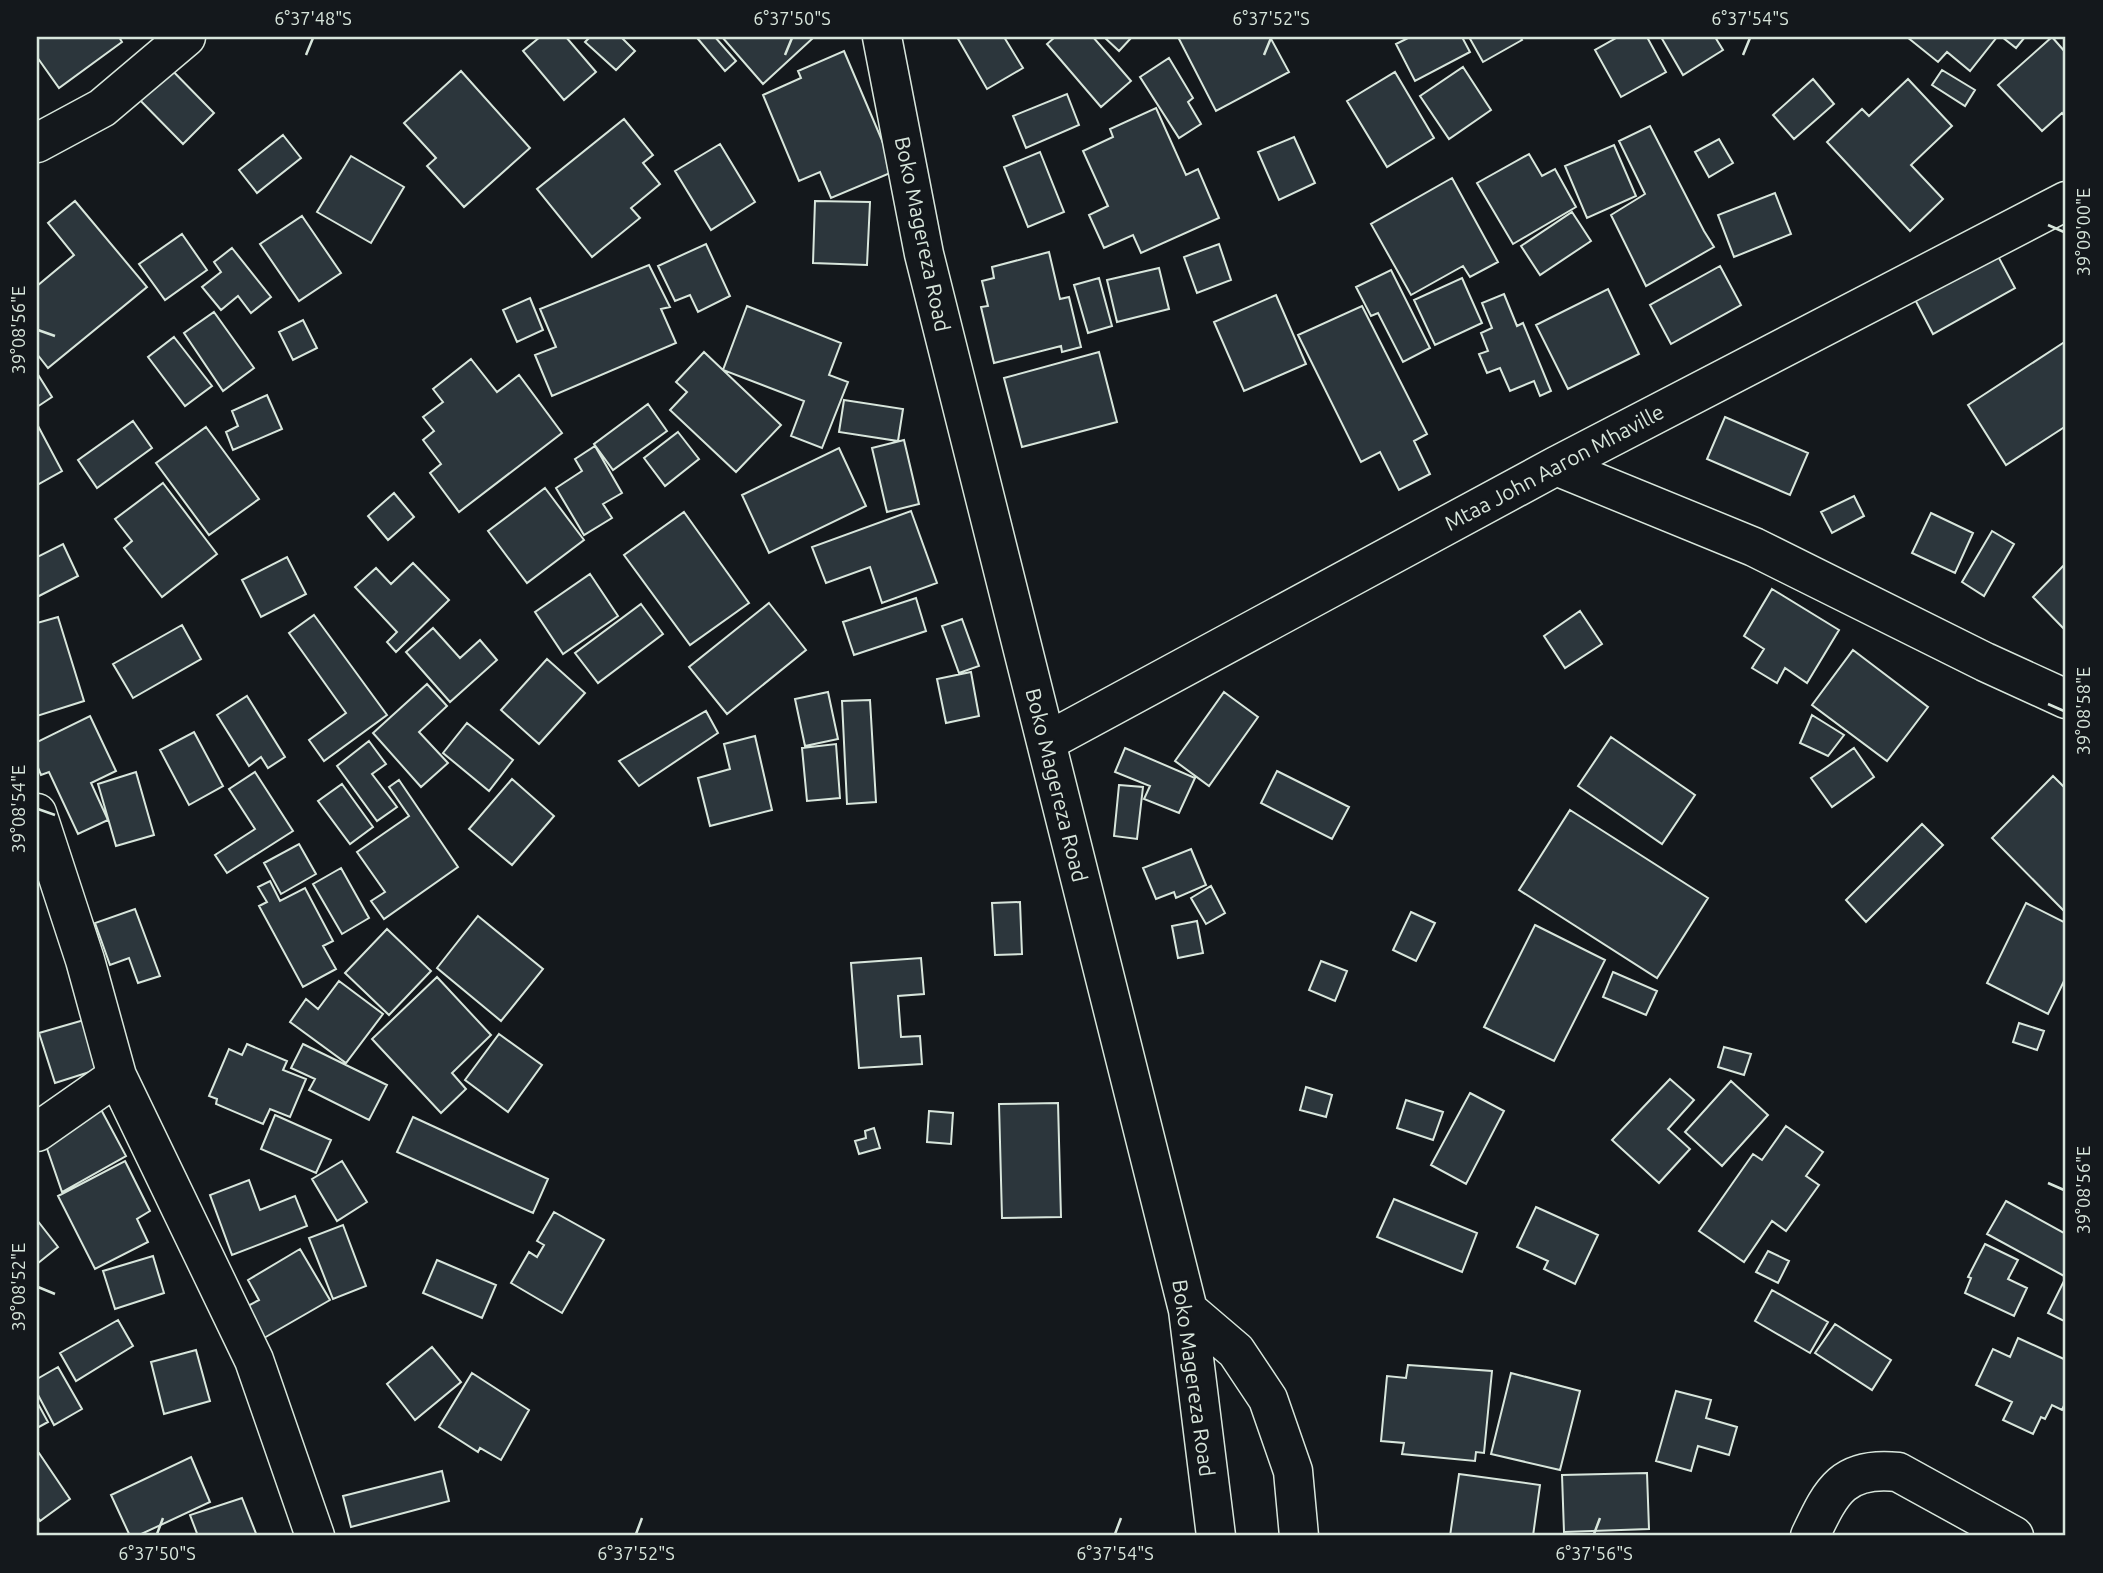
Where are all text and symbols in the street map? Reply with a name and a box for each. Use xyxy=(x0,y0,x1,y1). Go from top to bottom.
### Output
text: 6°37'48"S xyxy=(274,8,352,28)
text: 6°37'50"S xyxy=(753,8,831,28)
text: 6°37'52"S xyxy=(1232,8,1310,28)
text: 6°37'54"S xyxy=(1711,8,1789,28)
street label: Boko Magereza Road xyxy=(891,134,955,334)
text: 39°09'00"E xyxy=(2073,188,2093,276)
text: 39°08'56"E xyxy=(8,286,28,374)
street label: Mtaa John Aaron Mhaville xyxy=(1440,399,1668,535)
text: 39°08'58"E xyxy=(2073,667,2093,755)
street label: Boko Magereza Road xyxy=(1021,686,1093,884)
text: 39°08'54"E xyxy=(8,765,28,853)
text: 39°08'56"E xyxy=(2073,1146,2093,1234)
text: 39°08'52"E xyxy=(8,1243,28,1331)
street label: Boko Magereza Road xyxy=(1168,1278,1220,1478)
text: 6°37'50"S xyxy=(118,1543,196,1563)
text: 6°37'52"S xyxy=(597,1543,675,1563)
text: 6°37'54"S xyxy=(1076,1543,1154,1563)
text: 6°37'56"S xyxy=(1555,1543,1633,1563)

